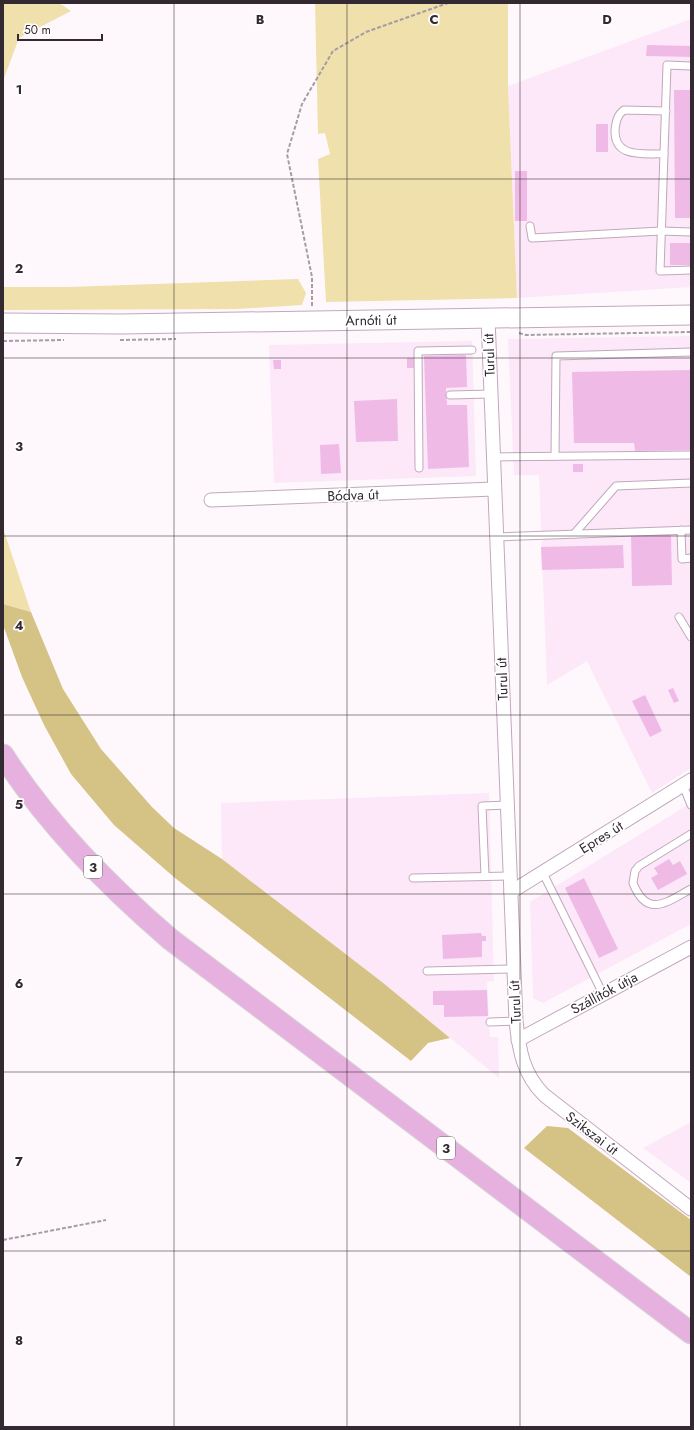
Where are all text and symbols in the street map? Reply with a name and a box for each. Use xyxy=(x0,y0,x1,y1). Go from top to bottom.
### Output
text: B xyxy=(256,10,265,29)
text: C xyxy=(429,10,439,29)
text: D xyxy=(602,10,612,29)
scale bar xyxy=(18,16,102,42)
text: 50 m xyxy=(24,21,51,39)
text: 1 xyxy=(16,80,22,99)
text: 2 xyxy=(15,259,23,278)
street label: Arnóti út xyxy=(345,310,397,330)
street label: Turul út xyxy=(478,333,500,377)
text: 3 xyxy=(15,437,23,456)
street label: Bódva út xyxy=(327,484,380,506)
text: 4 xyxy=(14,616,24,635)
street label: Turul út xyxy=(491,657,513,701)
text: 5 xyxy=(15,795,23,814)
street label: Epres út xyxy=(575,815,627,858)
road number: 3 xyxy=(84,856,102,878)
street label: Szállítók útja xyxy=(567,967,641,1019)
text: 6 xyxy=(15,974,24,993)
street label: Turul út xyxy=(504,979,526,1024)
street label: Szikszai út xyxy=(562,1107,623,1160)
road number: 3 xyxy=(437,1137,455,1159)
text: 7 xyxy=(15,1152,23,1171)
text: 8 xyxy=(15,1331,23,1350)

